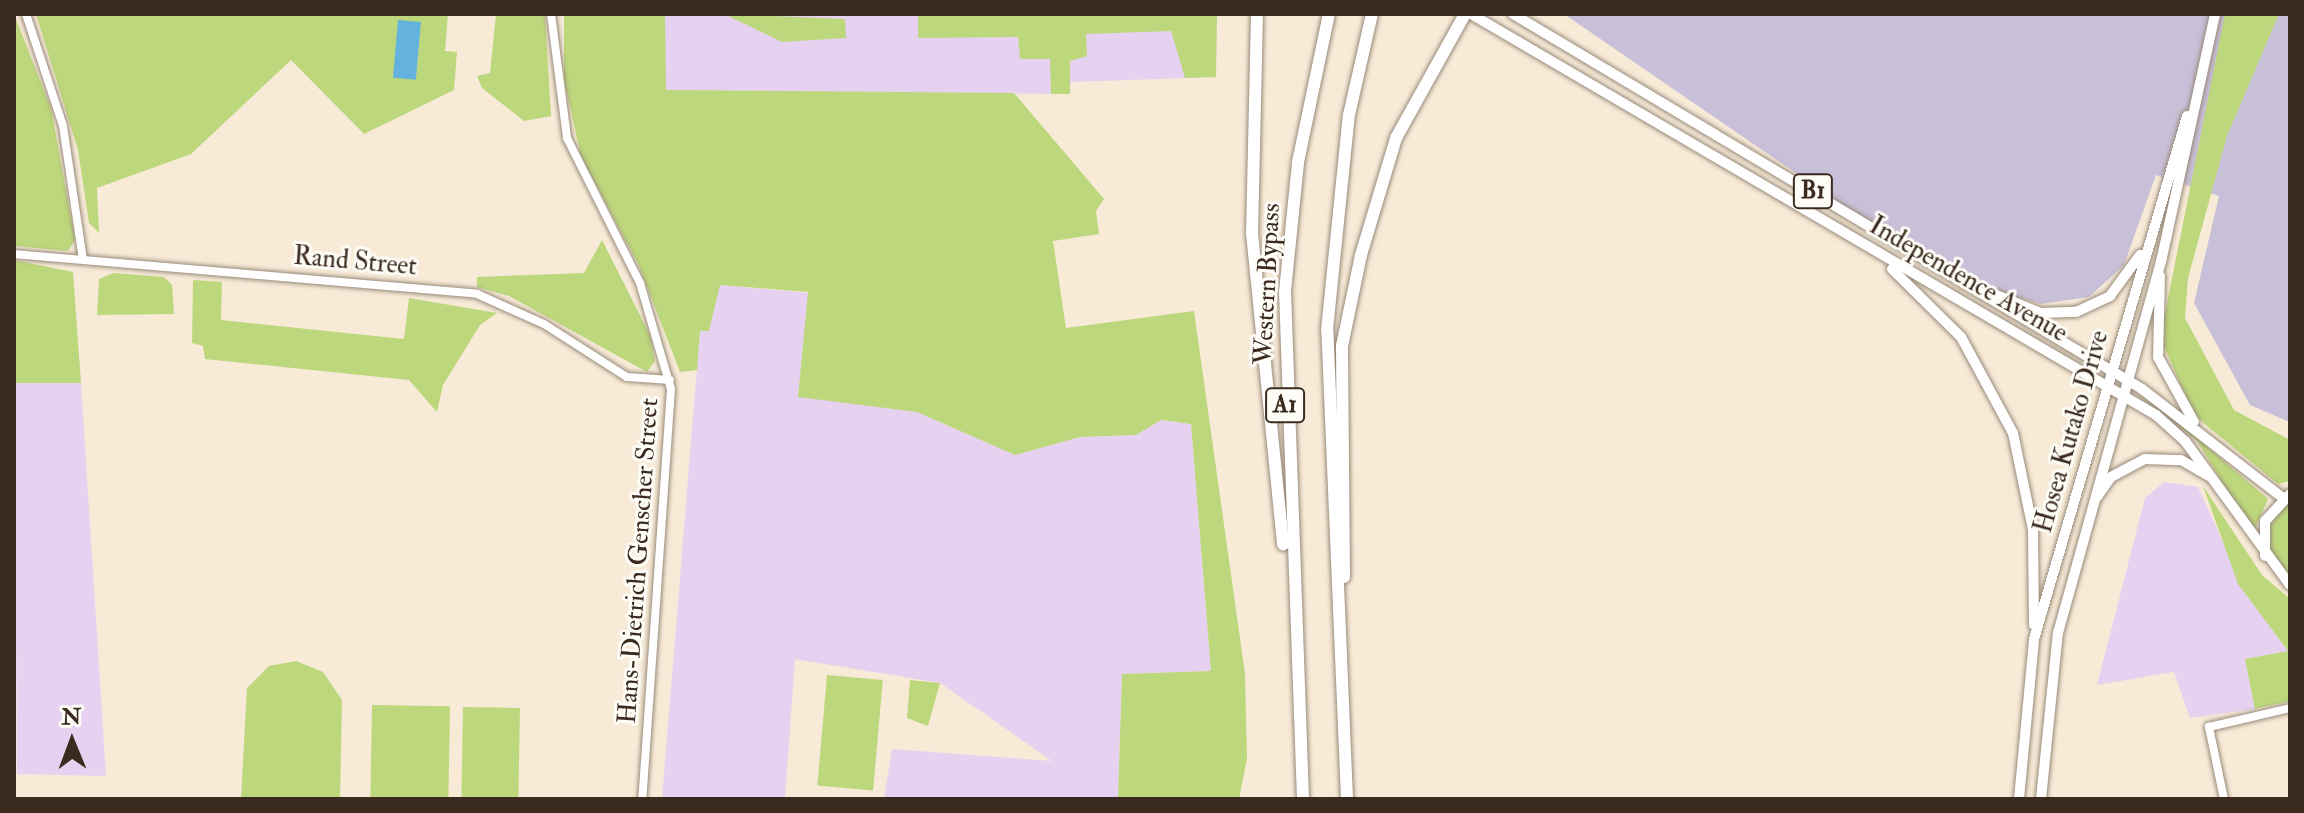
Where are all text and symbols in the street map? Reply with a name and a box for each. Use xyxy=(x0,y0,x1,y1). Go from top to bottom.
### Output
road number: B1 xyxy=(1791,171,1835,211)
street label: Western Bypass xyxy=(1248,202,1288,366)
street label: Independence Avenue xyxy=(1863,211,2073,349)
street label: Rand Street xyxy=(292,241,418,283)
street label: Hosea Kutako Drive xyxy=(2028,327,2116,537)
road number: A1 xyxy=(1265,385,1305,425)
street label: Hans-Dietrich Genscher Street xyxy=(612,397,666,725)
north arrow xyxy=(32,701,112,781)
text: N xyxy=(61,703,82,731)

